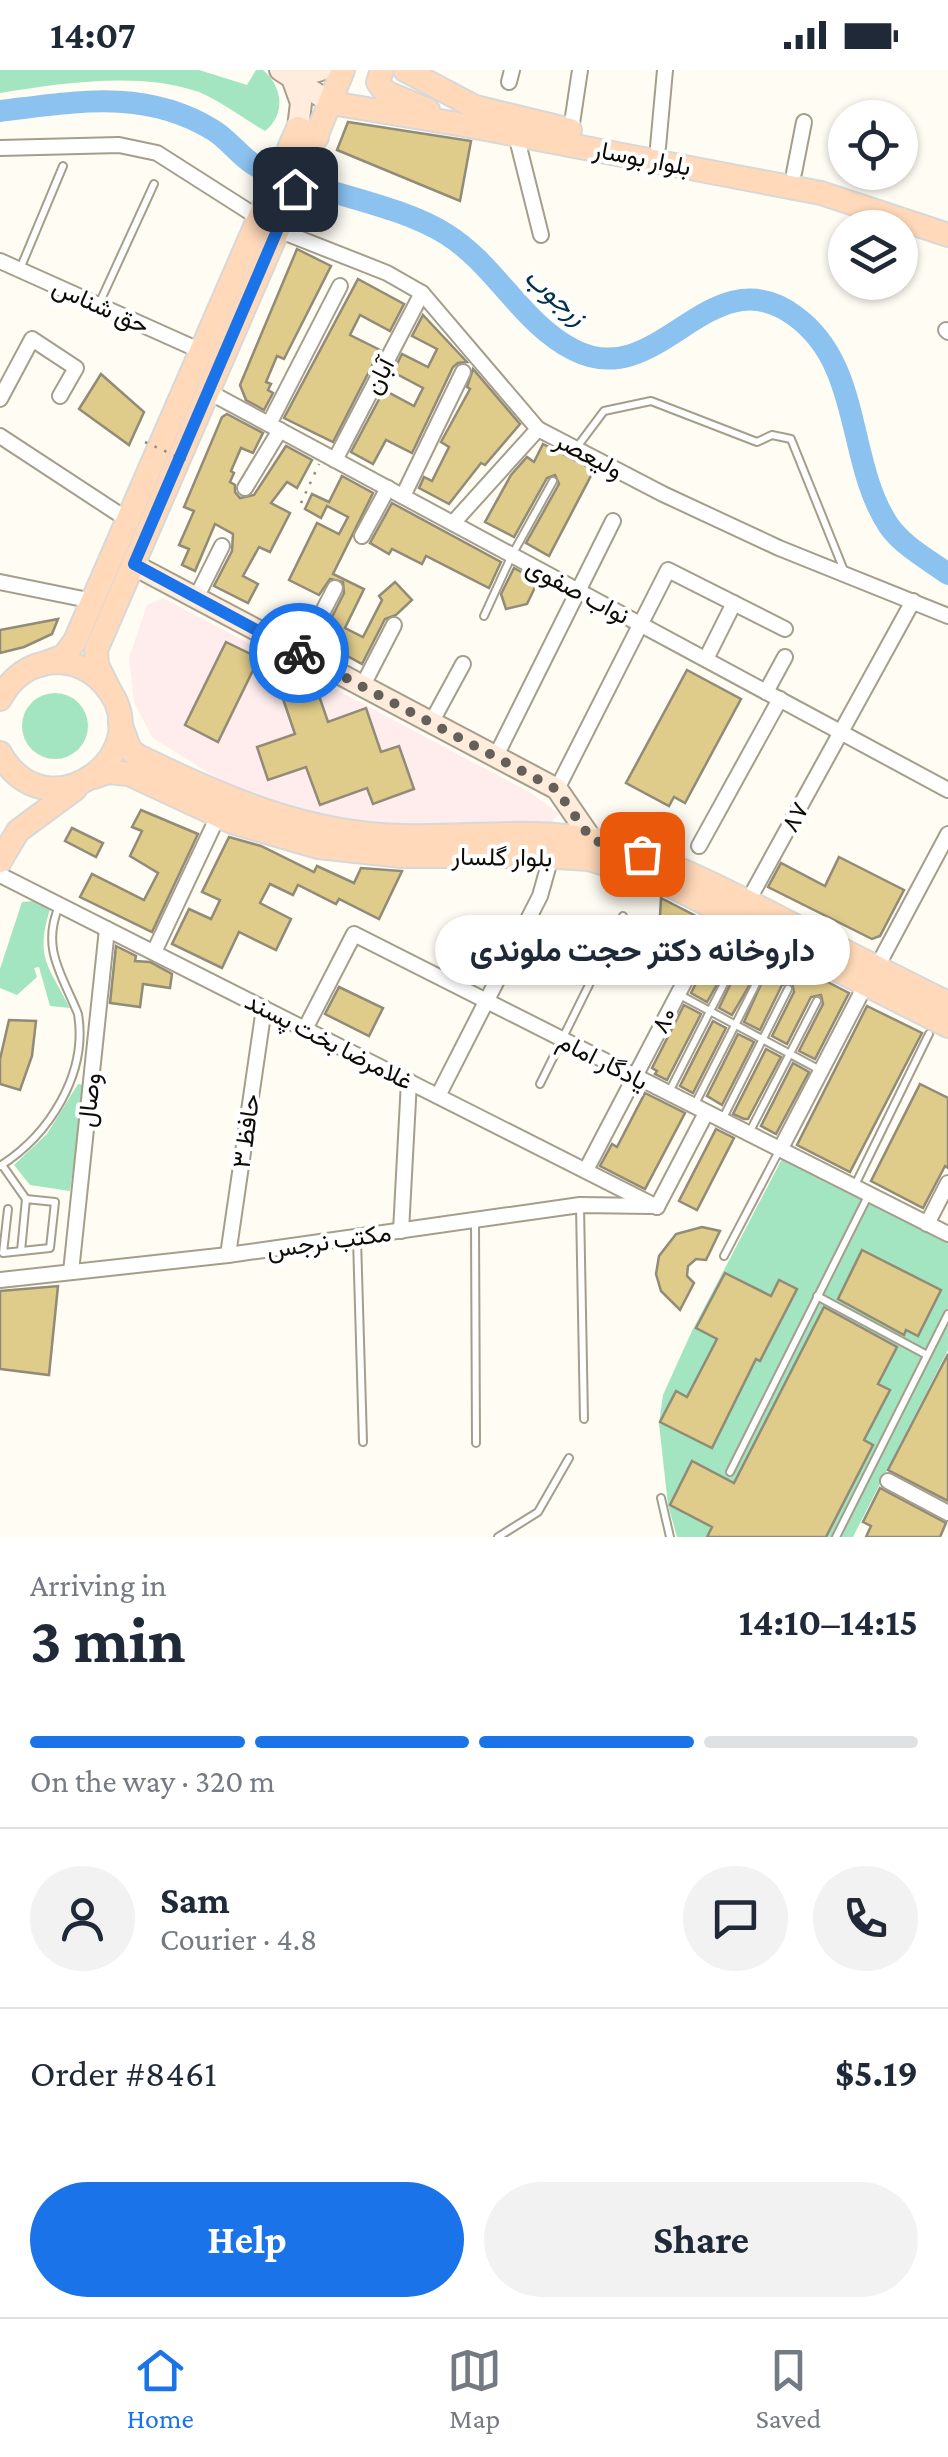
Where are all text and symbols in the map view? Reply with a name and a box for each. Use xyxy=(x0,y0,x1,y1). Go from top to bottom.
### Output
text: 14:07 xyxy=(50,14,136,56)
map controls xyxy=(828,100,918,300)
button: locate xyxy=(828,100,918,190)
street label: بلوار بوسار xyxy=(590,135,693,183)
pin xyxy=(253,147,338,232)
icon: home xyxy=(268,162,323,217)
button: layers xyxy=(828,210,918,300)
water label: زرجوب xyxy=(517,261,595,334)
street label: حق شناس xyxy=(48,273,153,341)
street label: آبان xyxy=(359,352,401,399)
street label: ولیعصر xyxy=(549,426,627,486)
street label: نواب صفوی xyxy=(521,553,634,631)
courier xyxy=(249,603,349,703)
icon: bike xyxy=(272,626,327,681)
street label: ۸۷ xyxy=(776,798,814,836)
pin xyxy=(600,812,685,897)
icon: bag xyxy=(615,827,670,882)
street label: بلوار گلسار xyxy=(450,843,553,873)
callout: داروخانه دکتر حجت ملوندی xyxy=(434,914,850,984)
text: داروخانه دکتر حجت ملوندی xyxy=(470,932,815,968)
street label: غلامرضا بخت پسند xyxy=(239,987,417,1098)
street label: ۸۰ xyxy=(646,1003,682,1037)
street label: یادگار امام xyxy=(552,1027,653,1098)
street label: وصال xyxy=(73,1071,107,1129)
street label: حافظ ۳ xyxy=(227,1092,265,1170)
street label: مکتب نرجس xyxy=(265,1219,393,1265)
text: Arriving in xyxy=(30,1567,167,1603)
text: 14:10–14:15 xyxy=(739,1601,918,1643)
text: 3 min xyxy=(30,1604,185,1676)
text: On the way · 320 m xyxy=(30,1763,275,1799)
button: person xyxy=(30,1866,135,1971)
button: chat xyxy=(683,1866,788,1971)
button: phone xyxy=(813,1866,918,1971)
text: Sam xyxy=(160,1879,230,1921)
text: Courier · 4.8 xyxy=(160,1921,317,1957)
text: Order #8461 xyxy=(30,2052,217,2094)
text: $5.19 xyxy=(835,2052,918,2094)
button: Help xyxy=(30,2182,464,2297)
button: Share xyxy=(484,2182,918,2297)
tab: Home xyxy=(127,2343,194,2434)
tab: Map xyxy=(447,2343,502,2434)
tab: Saved xyxy=(756,2343,821,2434)

